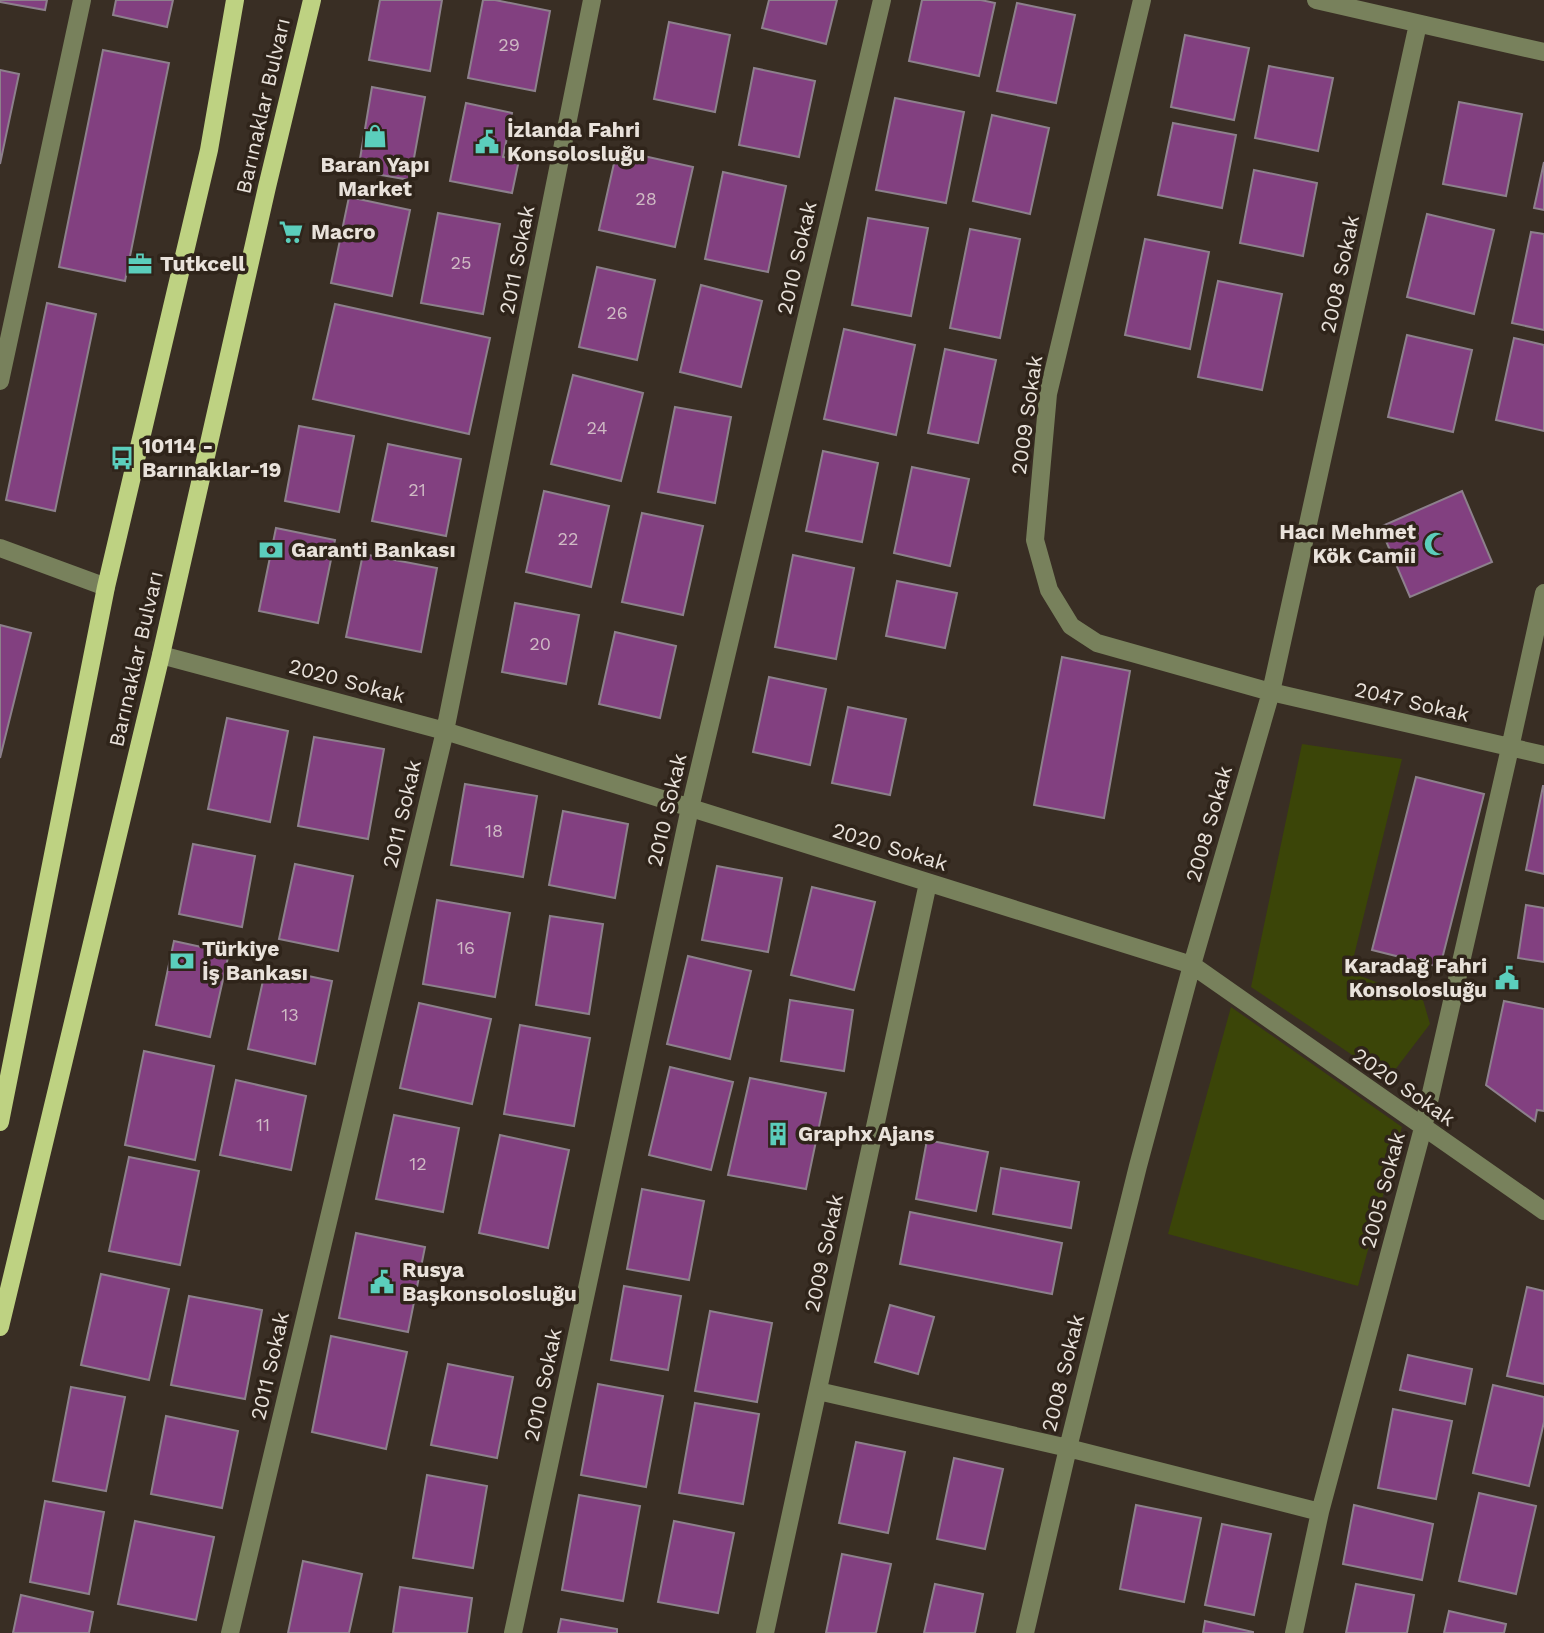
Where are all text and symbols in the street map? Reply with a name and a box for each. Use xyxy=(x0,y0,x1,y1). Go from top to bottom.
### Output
street label: Barınaklar Bulvarı xyxy=(230,16,295,196)
house number: 29 xyxy=(498,34,520,55)
place label: İzlanda Fahri Konsolosluğu xyxy=(507,117,645,166)
shop icon: Baran Yapı Market xyxy=(361,122,389,150)
public building icon: İzlanda Fahri Konsolosluğu xyxy=(473,128,501,156)
place label: Baran Yapı Market xyxy=(320,152,430,201)
house number: 28 xyxy=(635,188,657,209)
street label: 2010 Sokak xyxy=(771,199,822,317)
street label: 2011 Sokak xyxy=(494,203,539,316)
street label: 2008 Sokak xyxy=(1315,213,1364,335)
supermarket icon: Macro xyxy=(277,218,305,246)
place label: Macro xyxy=(311,219,376,244)
office icon: Tutkcell xyxy=(126,250,154,278)
place label: Tutkcell xyxy=(160,251,245,276)
house number: 25 xyxy=(451,252,471,273)
house number: 26 xyxy=(606,302,628,323)
street label: 2009 Sokak xyxy=(1006,354,1047,476)
house number: 24 xyxy=(587,417,607,438)
place label: 10114 - Barınaklar-19 xyxy=(142,433,282,482)
bus stop icon: 10114 - Barınaklar-19 xyxy=(108,444,136,472)
house number: 21 xyxy=(408,479,426,500)
place label: Hacı Mehmet Kök Camii xyxy=(1279,519,1416,568)
house number: 22 xyxy=(558,528,579,549)
mosque icon: Hacı Mehmet Kök Camii xyxy=(1422,530,1450,558)
bank icon: Garanti Bankası xyxy=(257,536,285,564)
place label: Garanti Bankası xyxy=(291,537,456,562)
street label: Barınaklar Bulvarı xyxy=(103,569,168,749)
house number: 20 xyxy=(529,633,551,654)
street label: 2020 Sokak xyxy=(286,653,408,708)
street label: 2047 Sokak xyxy=(1352,676,1472,727)
street label: 2010 Sokak xyxy=(641,751,692,869)
street label: 2011 Sokak xyxy=(377,757,426,870)
street label: 2008 Sokak xyxy=(1180,763,1237,885)
street label: 2020 Sokak xyxy=(829,817,951,876)
house number: 18 xyxy=(485,820,503,841)
place label: Türkiye İş Bankası xyxy=(202,936,308,985)
house number: 16 xyxy=(457,937,475,958)
bank icon: Türkiye İş Bankası xyxy=(168,947,196,975)
place label: Karadağ Fahri Konsolosluğu xyxy=(1344,953,1487,1002)
public building icon: Karadağ Fahri Konsolosluğu xyxy=(1493,964,1521,992)
house number: 13 xyxy=(281,1004,299,1025)
street label: 2020 Sokak xyxy=(1348,1042,1460,1131)
house number: 11 xyxy=(256,1114,270,1135)
building icon: Graphx Ajans xyxy=(764,1120,792,1148)
place label: Graphx Ajans xyxy=(798,1121,934,1146)
street label: 2005 Sokak xyxy=(1355,1129,1410,1251)
house number: 12 xyxy=(409,1153,427,1174)
street label: 2009 Sokak xyxy=(799,1192,848,1314)
place label: Rusya Başkonsolosluğu xyxy=(402,1257,577,1306)
public building icon: Rusya Başkonsolosluğu xyxy=(368,1268,396,1296)
street label: 2011 Sokak xyxy=(245,1309,294,1422)
street label: 2008 Sokak xyxy=(1036,1312,1089,1434)
street label: 2010 Sokak xyxy=(518,1326,567,1444)

